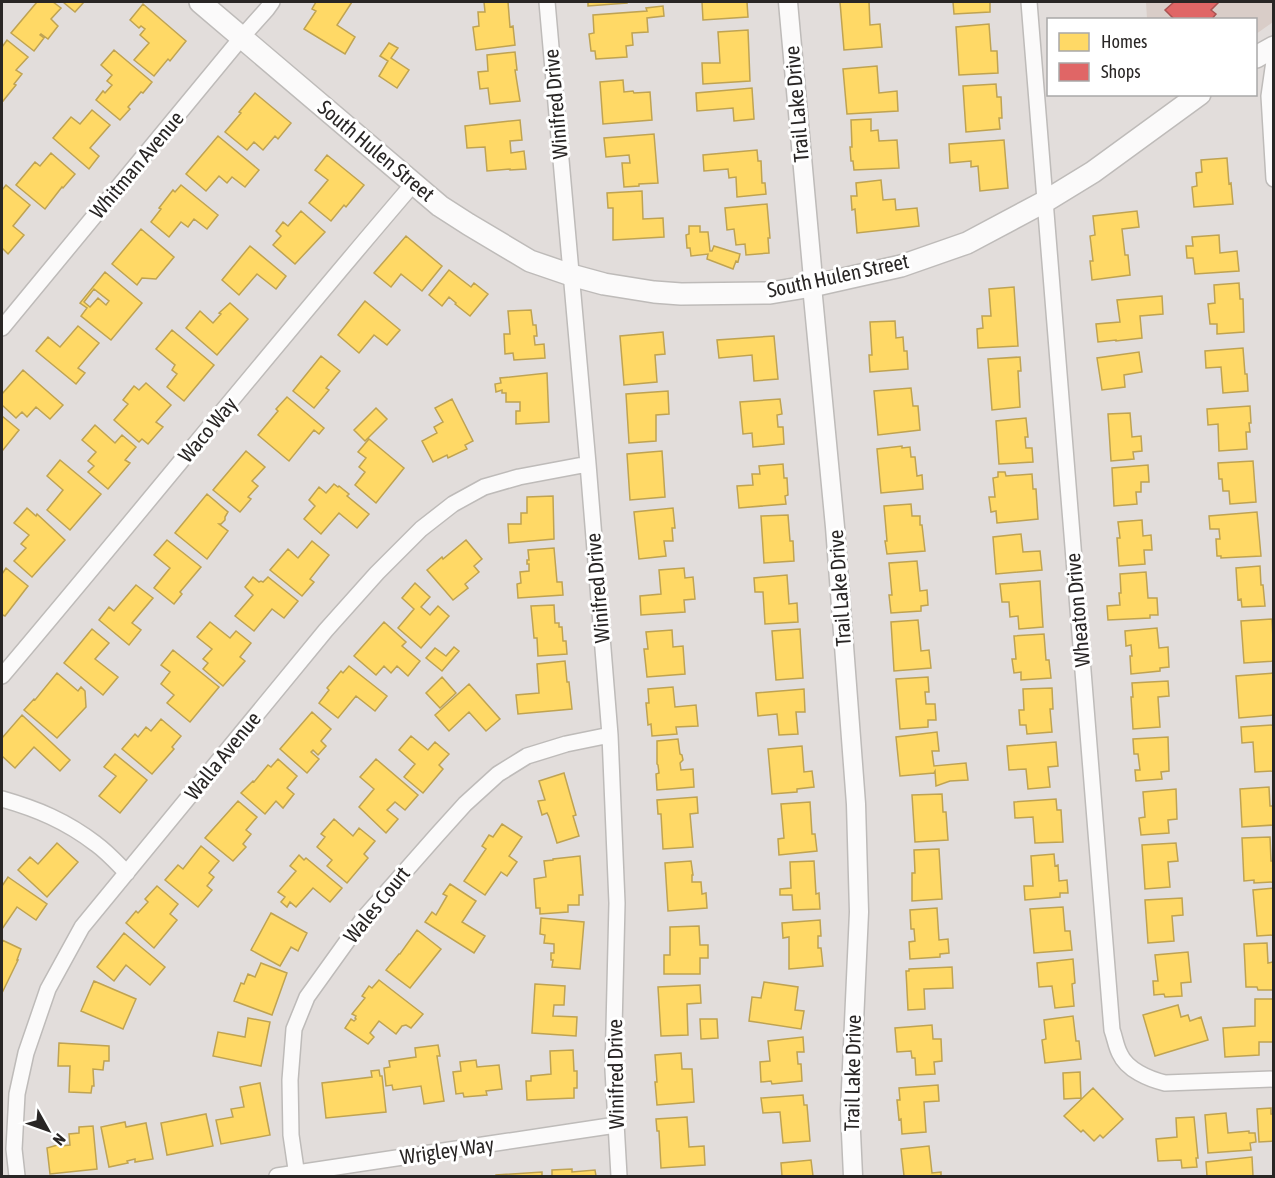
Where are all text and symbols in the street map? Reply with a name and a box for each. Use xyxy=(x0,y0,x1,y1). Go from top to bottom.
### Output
legend xyxy=(1047,18,1257,96)
text: Homes xyxy=(1101,31,1147,52)
street label: Trail Lake Drive xyxy=(779,45,813,163)
street label: Winifred Drive xyxy=(538,48,572,160)
text: Shops xyxy=(1101,61,1141,82)
street label: South Hulen Street xyxy=(314,95,440,206)
street label: Whitman Avenue xyxy=(84,106,188,223)
street label: South Hulen Street xyxy=(765,248,911,302)
street label: Waco Way xyxy=(173,392,242,467)
street label: Trail Lake Drive xyxy=(823,529,855,647)
street label: Winifred Drive xyxy=(580,532,614,644)
street label: Wheaton Drive xyxy=(1060,552,1094,668)
street label: Walla Avenue xyxy=(179,707,265,804)
street label: Wales Court xyxy=(338,861,414,947)
street label: Trail Lake Drive xyxy=(839,1014,865,1132)
street label: Winifred Drive xyxy=(602,1019,628,1129)
north arrow xyxy=(18,1100,78,1160)
text: N xyxy=(50,1130,69,1149)
street label: Wrigley Way xyxy=(398,1132,496,1168)

